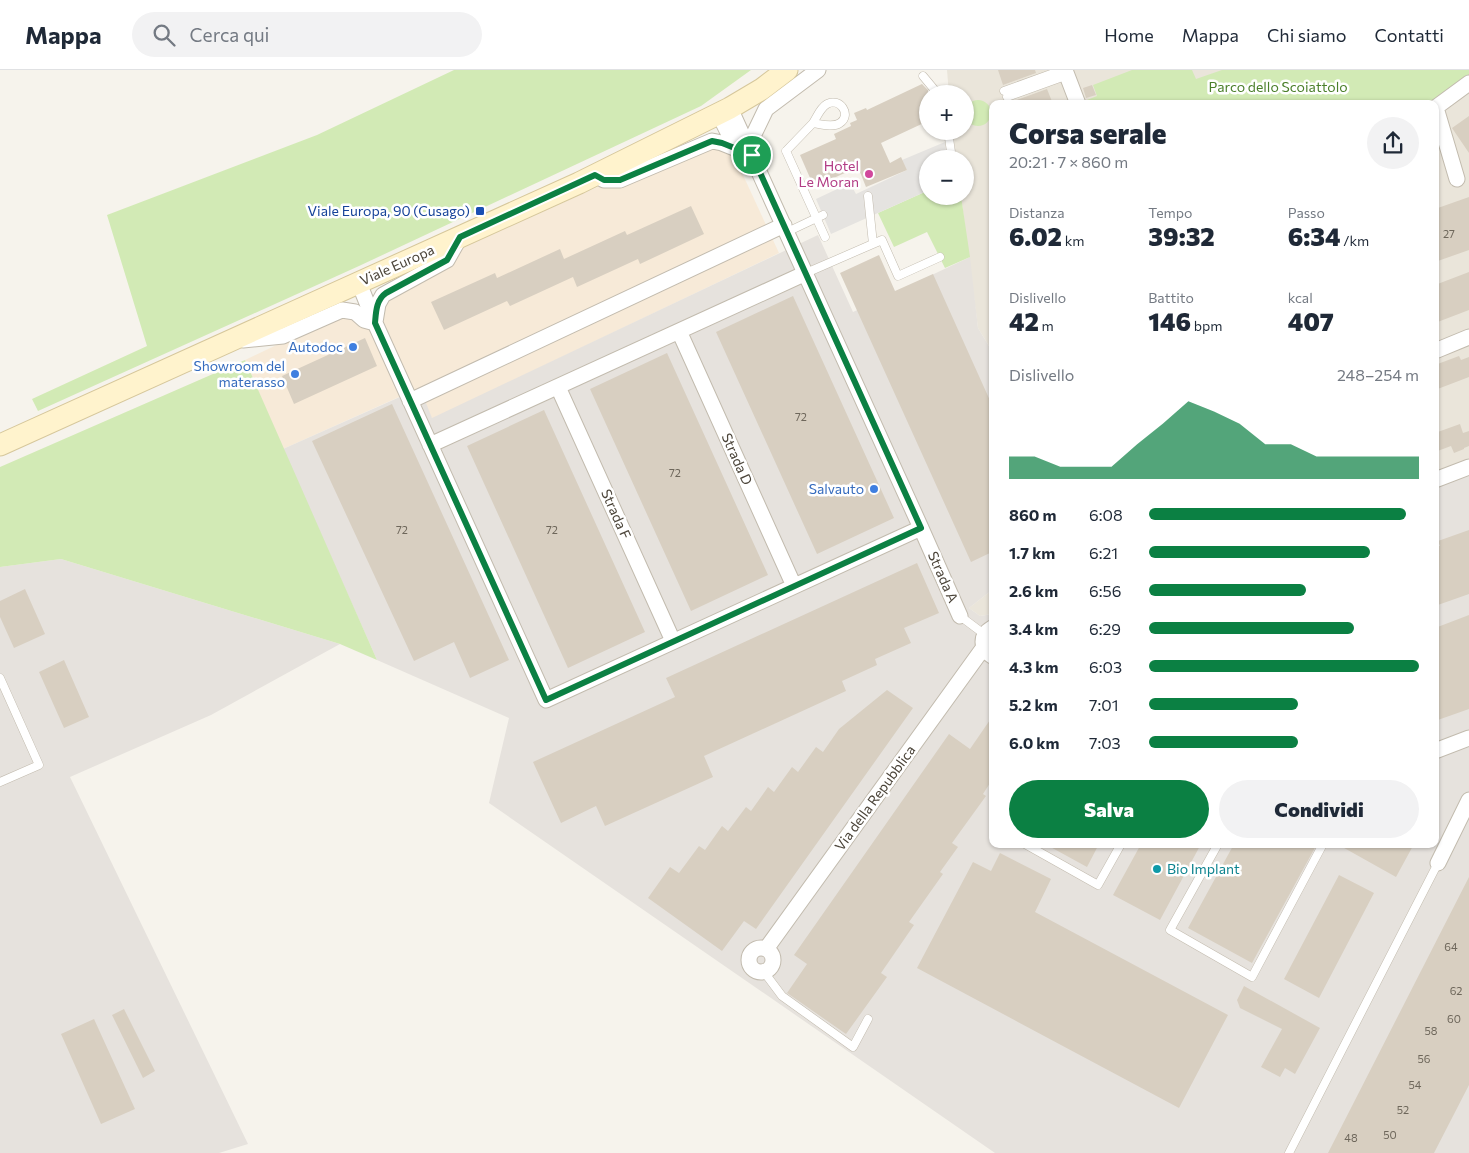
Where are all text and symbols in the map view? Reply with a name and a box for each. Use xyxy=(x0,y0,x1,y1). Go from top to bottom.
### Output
search box xyxy=(132,12,482,57)
text: Mappa xyxy=(25,20,102,49)
icon: search xyxy=(150,21,178,49)
text: Cerca qui xyxy=(190,23,269,46)
text: Home xyxy=(1104,24,1154,46)
text: Mappa xyxy=(1182,24,1239,46)
text: Chi siamo xyxy=(1267,24,1346,46)
text: Contatti xyxy=(1374,24,1444,46)
park label: Parco dello Scoiattolo xyxy=(1208,78,1348,95)
map controls xyxy=(919,85,974,205)
button: + xyxy=(919,85,974,140)
text: Corsa serale xyxy=(1009,116,1166,150)
button: share xyxy=(1367,117,1419,169)
pin xyxy=(731,134,773,176)
icon: arrive xyxy=(738,141,766,169)
button: − xyxy=(919,150,974,205)
text: 20:21 · 7 × 860 m xyxy=(1009,152,1128,171)
place label: Hotel Le Moran xyxy=(798,157,859,190)
marker: Hotel Le Moran xyxy=(863,168,875,180)
place label: Viale Europa, 90 (Cusago) xyxy=(307,202,470,219)
text: Distanza xyxy=(1009,204,1065,221)
text: Tempo xyxy=(1148,204,1192,221)
text: Passo xyxy=(1288,204,1325,221)
marker: Viale Europa, 90 (Cusago) xyxy=(474,205,486,217)
text: 6.02 xyxy=(1009,221,1062,251)
text: 39:32 xyxy=(1148,221,1215,251)
text: 6:34 xyxy=(1288,221,1341,251)
house number: 27 xyxy=(1443,227,1455,240)
text: km xyxy=(1062,232,1084,249)
text: /km xyxy=(1341,232,1369,249)
street label: Viale Europa xyxy=(357,241,437,288)
text: Dislivello xyxy=(1009,289,1066,306)
text: Battito xyxy=(1148,289,1194,306)
text: kcal xyxy=(1288,289,1313,306)
text: 42 xyxy=(1009,306,1039,336)
text: 146 xyxy=(1148,306,1191,336)
text: 407 xyxy=(1288,306,1334,336)
text: m xyxy=(1039,317,1054,334)
text: bpm xyxy=(1191,317,1223,334)
place label: Autodoc xyxy=(288,338,343,355)
marker: Autodoc xyxy=(347,341,359,353)
place label: Showroom del materasso xyxy=(193,357,285,390)
text: Dislivello xyxy=(1009,365,1074,384)
text: 248–254 m xyxy=(1337,365,1419,384)
marker: Showroom del materasso xyxy=(289,368,301,380)
house number: 72 xyxy=(795,410,807,423)
street label: Strada D xyxy=(719,430,756,487)
house number: 72 xyxy=(669,466,681,479)
place label: Salvauto xyxy=(809,480,864,497)
marker: Salvauto xyxy=(868,483,880,495)
street label: Strada F xyxy=(598,486,635,541)
text: 860 m xyxy=(1009,505,1056,524)
text: 6:08 xyxy=(1089,505,1123,524)
house number: 72 xyxy=(396,523,408,536)
house number: 72 xyxy=(546,523,558,536)
text: 1.7 km xyxy=(1009,543,1055,562)
text: 6:21 xyxy=(1089,543,1118,562)
street label: Strada A xyxy=(925,549,962,605)
text: 2.6 km xyxy=(1009,581,1058,600)
text: 6:56 xyxy=(1089,581,1121,600)
text: 3.4 km xyxy=(1009,619,1058,638)
text: 6:29 xyxy=(1089,619,1121,638)
text: 4.3 km xyxy=(1009,657,1059,676)
text: 6:03 xyxy=(1089,657,1122,676)
text: 5.2 km xyxy=(1009,695,1058,714)
text: 7:01 xyxy=(1089,695,1119,714)
text: 6.0 km xyxy=(1009,733,1060,752)
text: 7:03 xyxy=(1089,733,1121,752)
street label: Via della Repubblica xyxy=(831,742,919,854)
button: Salva xyxy=(1009,780,1209,838)
button: Condividi xyxy=(1219,780,1419,838)
place label: Bio Implant xyxy=(1167,860,1240,877)
marker: Bio Implant xyxy=(1151,863,1163,875)
house number: 64 xyxy=(1444,940,1458,953)
house number: 62 xyxy=(1450,984,1462,997)
house number: 60 xyxy=(1447,1012,1461,1025)
house number: 58 xyxy=(1425,1024,1438,1037)
house number: 56 xyxy=(1418,1052,1431,1065)
house number: 54 xyxy=(1409,1078,1422,1091)
house number: 52 xyxy=(1397,1103,1409,1116)
house number: 50 xyxy=(1383,1128,1397,1141)
house number: 48 xyxy=(1344,1131,1358,1144)

